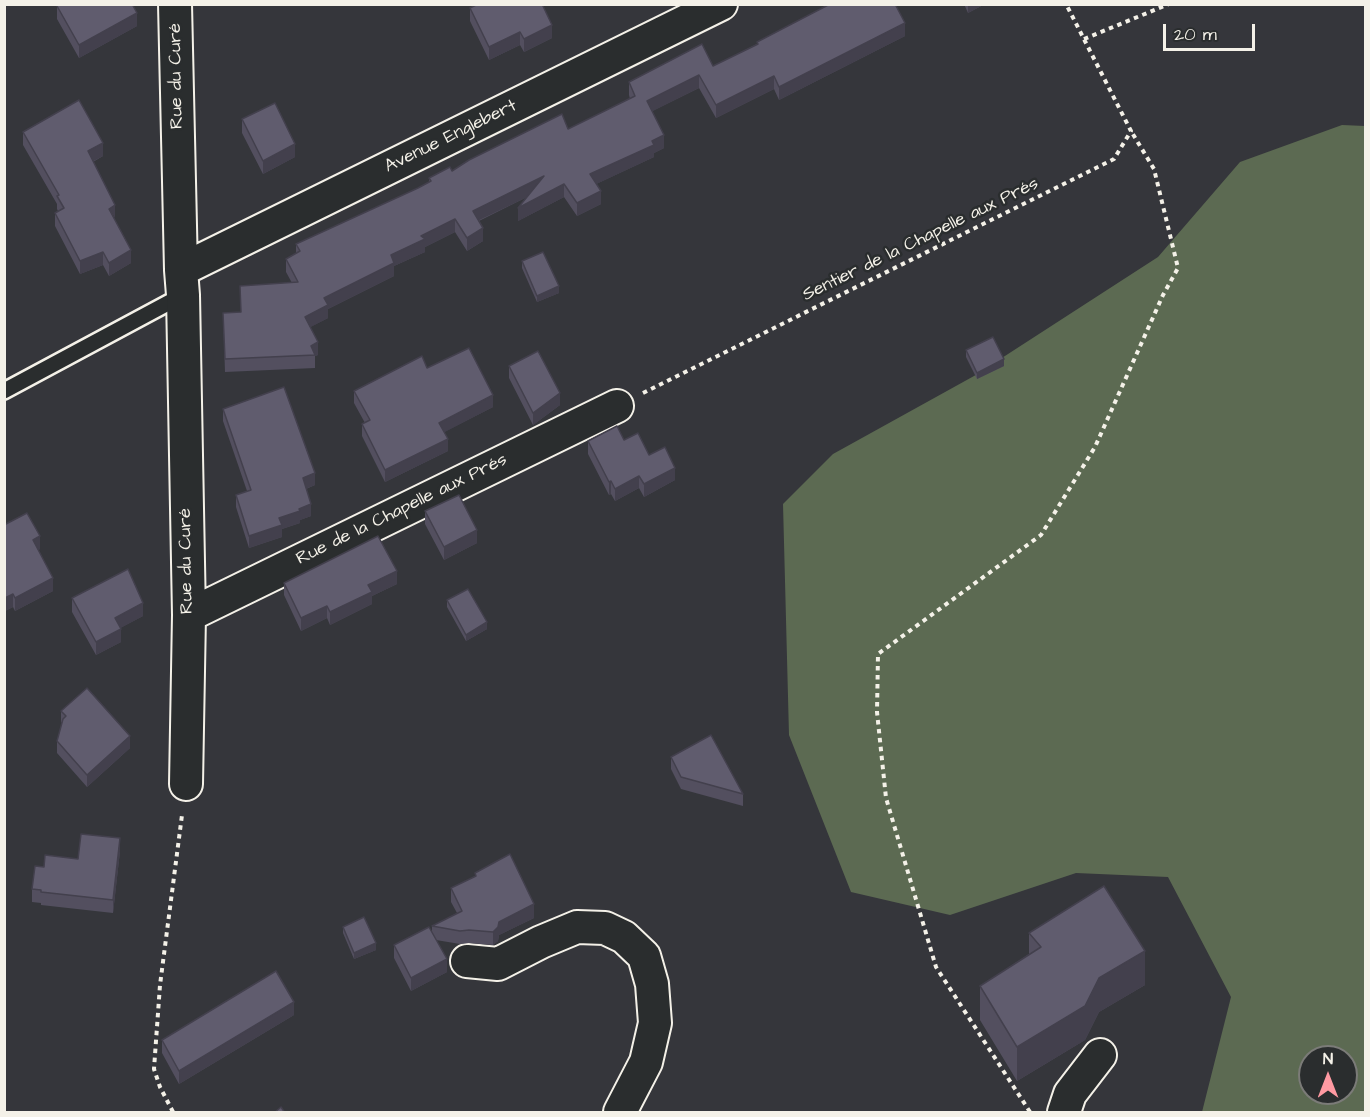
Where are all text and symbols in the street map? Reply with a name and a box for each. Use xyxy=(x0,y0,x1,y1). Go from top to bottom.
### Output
scale bar xyxy=(1166,12,1258,50)
text: 20 m xyxy=(1174,22,1217,47)
street label: Rue du Curé xyxy=(165,23,189,129)
street label: Avenue Englebert xyxy=(381,96,521,178)
street label: Sentier de la Chapelle aux Prés xyxy=(799,173,1043,307)
street label: Rue de la Chapelle aux Prés xyxy=(293,450,511,570)
street label: Rue du Curé xyxy=(175,508,199,614)
north arrow xyxy=(1298,1045,1358,1105)
text: N xyxy=(1323,1048,1333,1070)

